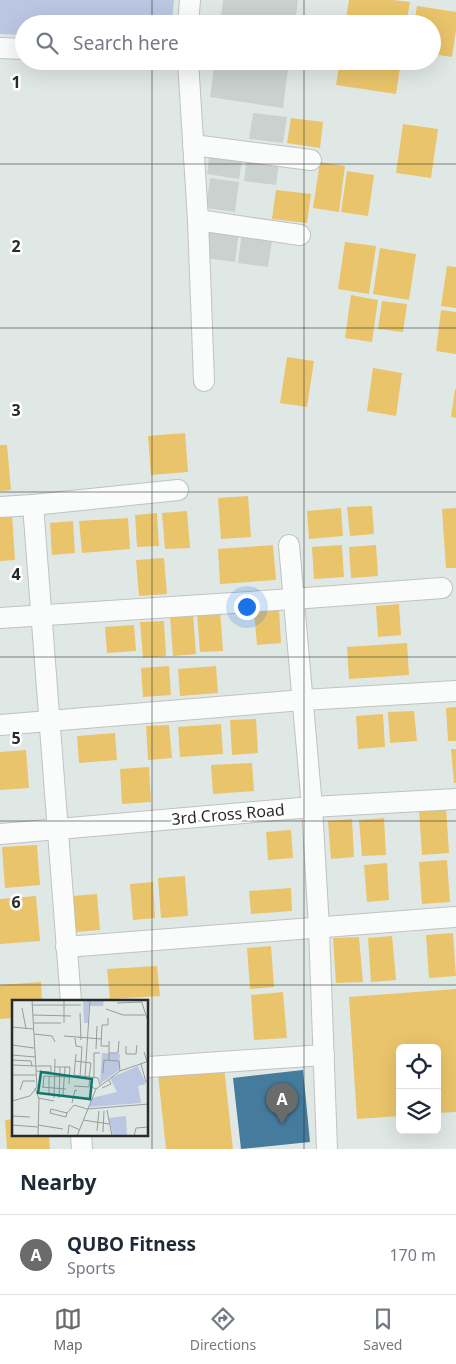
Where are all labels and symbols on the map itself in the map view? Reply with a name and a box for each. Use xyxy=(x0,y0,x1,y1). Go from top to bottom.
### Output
text: 1 xyxy=(11,71,21,93)
text: 2 xyxy=(11,235,21,257)
text: 3 xyxy=(11,399,21,421)
text: 4 xyxy=(11,563,21,585)
your location xyxy=(234,594,260,620)
text: 5 xyxy=(11,727,21,749)
street label: 3rd Cross Road xyxy=(171,798,285,830)
text: 6 xyxy=(11,891,21,913)
inset map xyxy=(12,1000,149,1136)
pin: A xyxy=(266,1083,298,1124)

